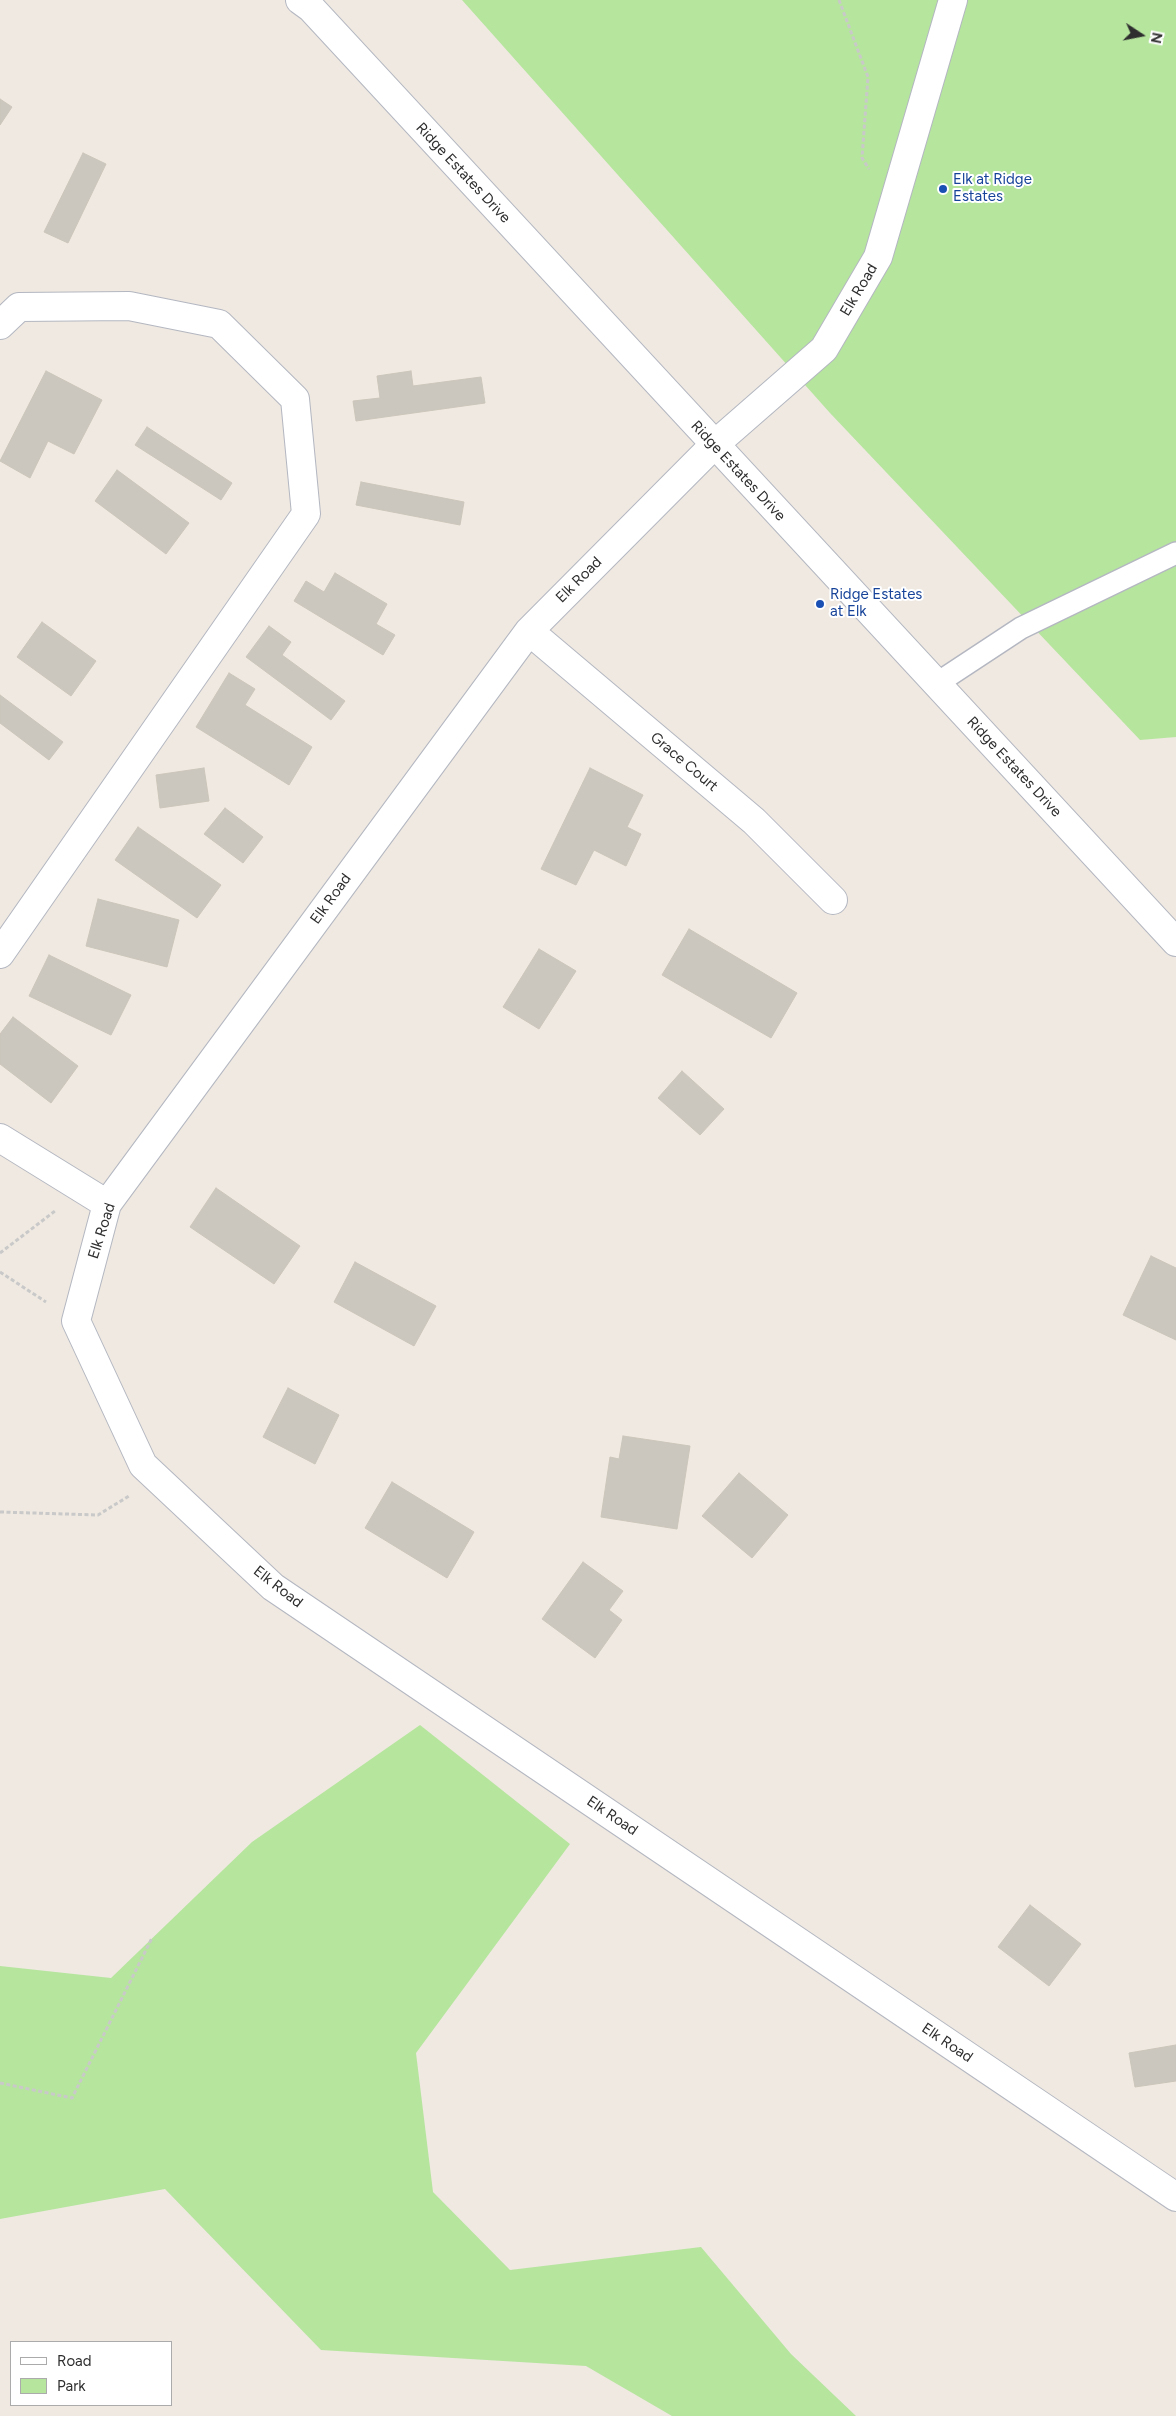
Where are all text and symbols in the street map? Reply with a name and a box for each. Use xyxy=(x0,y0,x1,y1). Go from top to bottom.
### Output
north arrow xyxy=(1116,10,1166,60)
text: N xyxy=(1147,31,1166,45)
street label: Ridge Estates Drive xyxy=(412,119,514,227)
place label: Elk at Ridge Estates xyxy=(953,171,1032,206)
marker: Elk at Ridge Estates xyxy=(937,183,949,195)
street label: Elk Road xyxy=(836,261,882,319)
street label: Ridge Estates Drive xyxy=(687,417,789,525)
street label: Elk Road xyxy=(552,553,606,607)
place label: Ridge Estates at Elk xyxy=(830,586,922,621)
marker: Ridge Estates at Elk xyxy=(814,598,826,610)
street label: Ridge Estates Drive xyxy=(963,713,1065,821)
street label: Grace Court xyxy=(647,729,721,795)
street label: Elk Road xyxy=(307,870,355,928)
street label: Elk Road xyxy=(85,1201,119,1261)
street label: Elk Road xyxy=(250,1562,306,1612)
street label: Elk Road xyxy=(583,1792,641,1840)
street label: Elk Road xyxy=(918,2019,976,2067)
legend xyxy=(10,2341,172,2406)
text: Road xyxy=(57,2352,92,2370)
text: Park xyxy=(57,2377,86,2395)

